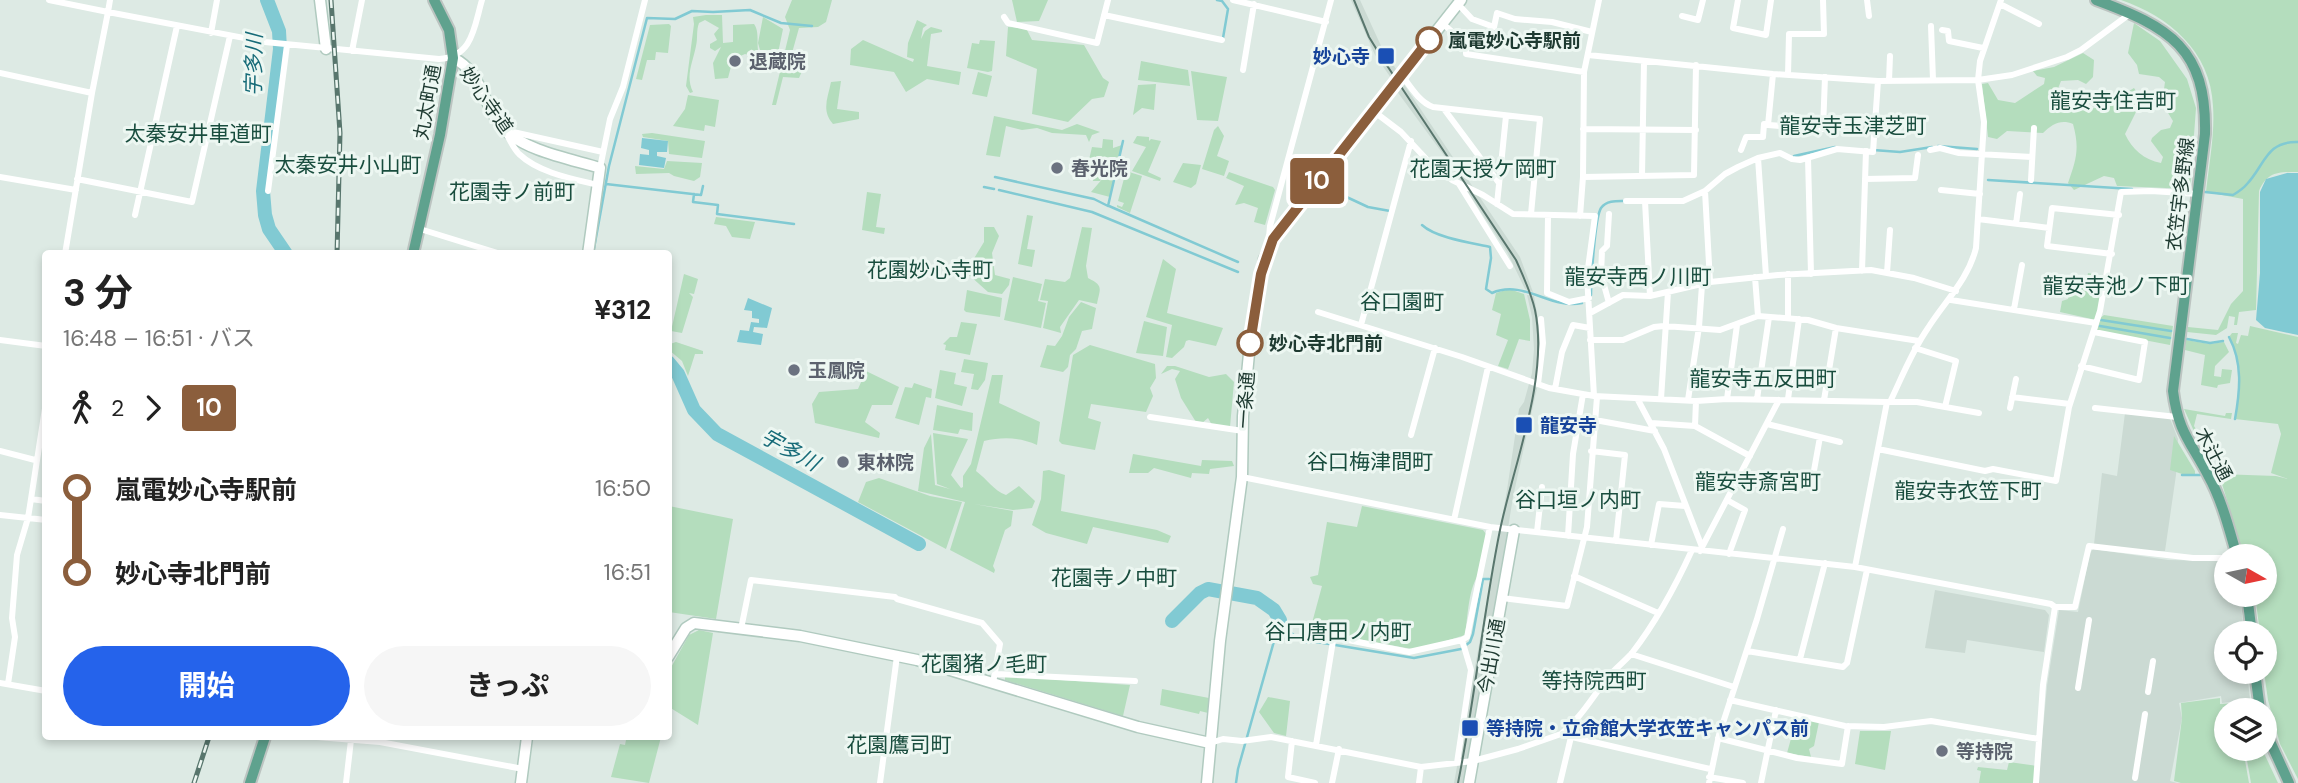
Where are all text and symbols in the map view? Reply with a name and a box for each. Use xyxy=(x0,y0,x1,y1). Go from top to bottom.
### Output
marker: 嵐電妙心寺駅前 xyxy=(1416,27,1442,53)
place label: 嵐電妙心寺駅前 xyxy=(1448,28,1581,53)
water label: 宇多川 xyxy=(239,31,269,97)
place label: 妙心寺 xyxy=(1313,44,1370,69)
marker: 妙心寺 xyxy=(1376,46,1396,66)
place label: 退蔵院 xyxy=(749,49,806,74)
marker: 退蔵院 xyxy=(727,53,743,69)
street label: 丸太町通 xyxy=(409,62,446,142)
street label: 妙心寺道 xyxy=(455,62,519,139)
district label: 龍安寺住吉町 xyxy=(2050,87,2176,115)
district label: 龍安寺玉津芝町 xyxy=(1780,112,1927,140)
district label: 太秦安井車道町 xyxy=(125,120,272,148)
street label: 衣笠宇多野線 xyxy=(2161,136,2200,252)
district label: 太秦安井小山町 xyxy=(275,151,422,179)
district label: 花園天授ケ岡町 xyxy=(1410,155,1557,183)
place label: 春光院 xyxy=(1071,156,1128,181)
line badge: 10 xyxy=(1286,158,1348,204)
marker: 春光院 xyxy=(1049,160,1065,176)
text: 10 xyxy=(1304,165,1330,196)
district label: 花園寺ノ前町 xyxy=(449,178,575,206)
district label: 花園妙心寺町 xyxy=(867,256,993,284)
district label: 龍安寺西ノ川町 xyxy=(1565,263,1712,291)
text: 3 分 xyxy=(63,268,133,318)
district label: 龍安寺池ノ下町 xyxy=(2043,272,2190,300)
district label: 谷口園町 xyxy=(1360,288,1444,316)
text: ¥312 xyxy=(594,293,651,327)
text: 16:48 – 16:51 · バス xyxy=(63,323,255,353)
marker: 妙心寺北門前 xyxy=(1237,330,1263,356)
place label: 妙心寺北門前 xyxy=(1269,331,1383,356)
place label: 玉鳳院 xyxy=(808,358,865,383)
marker: 玉鳳院 xyxy=(786,362,802,378)
district label: 龍安寺五反田町 xyxy=(1690,365,1837,393)
street label: 一条通 xyxy=(1231,371,1260,429)
icon: walk xyxy=(63,389,101,427)
icon: forward xyxy=(134,389,172,427)
text: 10 xyxy=(196,392,222,423)
text: 2 xyxy=(111,393,124,423)
place label: 龍安寺 xyxy=(1540,413,1597,438)
marker: 龍安寺 xyxy=(1514,415,1534,435)
water label: 宇多川 xyxy=(756,422,826,478)
street label: 木辻通 xyxy=(2189,423,2238,485)
district label: 谷口梅津間町 xyxy=(1307,448,1433,476)
place label: 東林院 xyxy=(857,450,914,475)
marker: 東林院 xyxy=(835,454,851,470)
district label: 龍安寺斎宮町 xyxy=(1695,468,1821,496)
text: 嵐電妙心寺駅前 xyxy=(115,473,297,507)
text: 16:50 xyxy=(595,473,651,503)
district label: 龍安寺衣笠下町 xyxy=(1895,477,2042,505)
district label: 谷口垣ノ内町 xyxy=(1515,486,1641,514)
north arrow xyxy=(2214,544,2277,607)
map controls xyxy=(2214,544,2277,761)
text: 妙心寺北門前 xyxy=(115,557,271,591)
text: 16:51 xyxy=(604,557,651,587)
district label: 花園寺ノ中町 xyxy=(1051,564,1177,592)
street label: 今出川通 xyxy=(1473,616,1510,696)
district label: 谷口唐田ノ内町 xyxy=(1265,618,1412,646)
button: locate xyxy=(2214,621,2277,684)
button: 開始 xyxy=(63,646,350,726)
button: きっぷ xyxy=(364,646,651,726)
district label: 花園猪ノ毛町 xyxy=(921,650,1047,678)
district label: 等持院西町 xyxy=(1542,667,1647,695)
button: layers xyxy=(2214,698,2277,761)
place label: 等持院・立命館大学衣笠キャンパス前 xyxy=(1486,716,1809,741)
marker: 等持院・立命館大学衣笠キャンパス前 xyxy=(1460,718,1480,738)
district label: 花園鷹司町 xyxy=(847,731,952,759)
place label: 等持院 xyxy=(1956,739,2013,764)
marker: 等持院 xyxy=(1934,743,1950,759)

